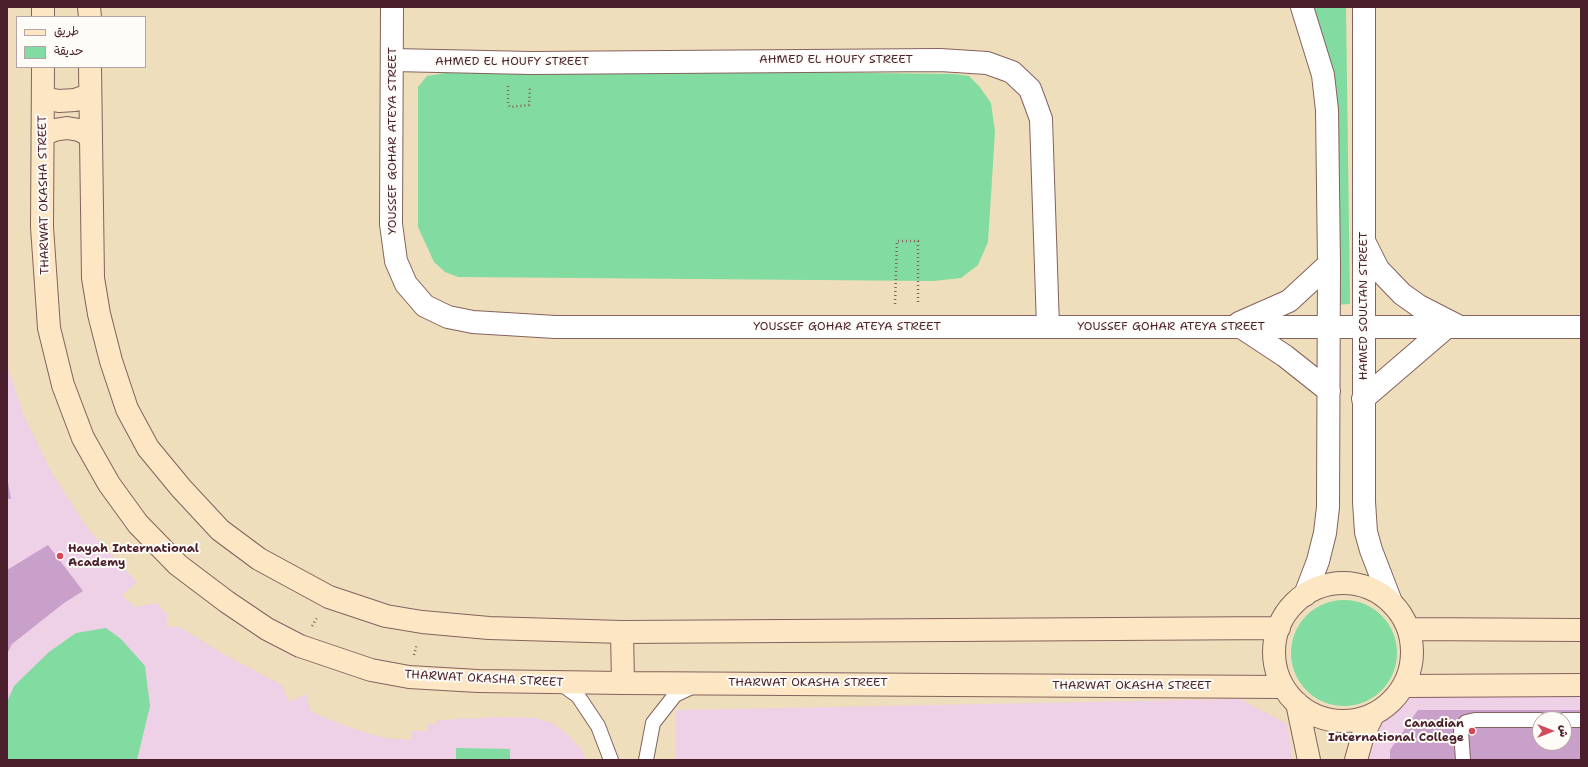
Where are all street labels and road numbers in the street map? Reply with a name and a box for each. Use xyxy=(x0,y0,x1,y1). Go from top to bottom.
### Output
street label: YOUSSEF GOHAR ATEYA STREET xyxy=(386,47,400,235)
street label: AHMED EL HOUFY STREET xyxy=(759,53,913,67)
street label: AHMED EL HOUFY STREET xyxy=(435,55,589,69)
street label: THARWAT OKASHA STREET xyxy=(35,115,53,275)
street label: HAMED SOULTAN STREET xyxy=(1357,232,1371,380)
street label: YOUSSEF GOHAR ATEYA STREET xyxy=(753,320,941,334)
street label: YOUSSEF GOHAR ATEYA STREET xyxy=(1077,320,1265,334)
street label: THARWAT OKASHA STREET xyxy=(404,668,564,690)
street label: THARWAT OKASHA STREET xyxy=(728,676,888,690)
street label: THARWAT OKASHA STREET xyxy=(1052,679,1212,693)

